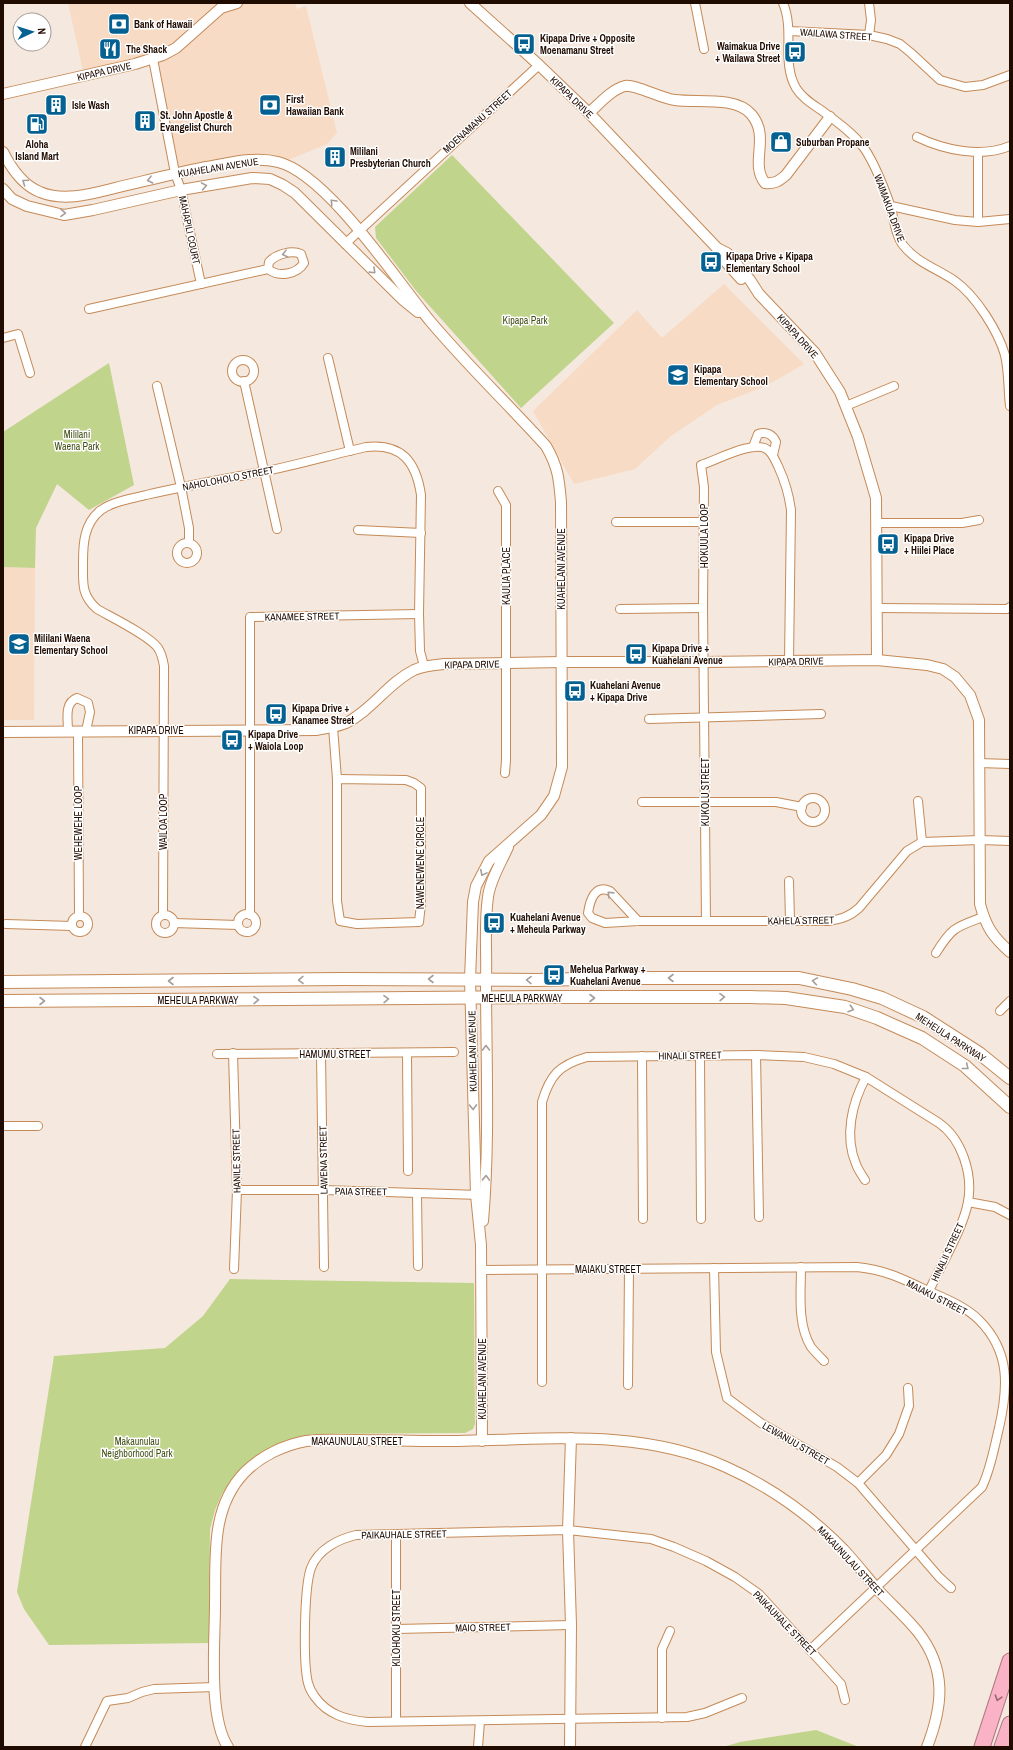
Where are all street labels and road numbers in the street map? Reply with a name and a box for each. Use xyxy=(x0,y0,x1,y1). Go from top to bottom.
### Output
street label: WAILAWA STREET xyxy=(800,26,872,43)
street label: KIPAPA DRIVE xyxy=(76,59,133,84)
street label: KIPAPA DRIVE xyxy=(547,73,596,121)
street label: MOENAMANU STREET xyxy=(440,87,515,156)
street label: KUAHELANI AVENUE xyxy=(177,155,259,180)
street label: WAIMAKUA DRIVE xyxy=(871,172,908,244)
street label: MAHAPILI COURT xyxy=(176,195,203,265)
street label: KIPAPA DRIVE xyxy=(774,311,821,361)
street label: NAHOLOHOLO STREET xyxy=(181,463,275,494)
street label: HOKUULA LOOP xyxy=(698,503,711,568)
street label: KUAHELANI AVENUE xyxy=(555,528,568,610)
street label: KAULIA PLACE xyxy=(500,547,513,605)
street label: KANAMEE STREET xyxy=(265,609,339,624)
street label: KIPAPA DRIVE xyxy=(768,655,824,668)
street label: KIPAPA DRIVE xyxy=(444,658,500,671)
street label: KIPAPA DRIVE xyxy=(128,724,184,737)
street label: KUKOLU STREET xyxy=(699,758,712,826)
street label: WEHEWEHE LOOP xyxy=(72,785,85,860)
street label: WAILOA LOOP xyxy=(157,793,170,850)
street label: NAWENEWENE CIRCLE xyxy=(414,817,427,909)
street label: KAHELA STREET xyxy=(768,913,834,928)
street label: MEHEULA PARKWAY xyxy=(482,992,563,1005)
street label: MEHEULA PARKWAY xyxy=(158,994,239,1007)
street label: KUAHELANI AVENUE xyxy=(465,1010,480,1092)
street label: MEHEULA PARKWAY xyxy=(913,1010,989,1065)
street label: HAMUMU STREET xyxy=(299,1048,371,1061)
street label: HINALII STREET xyxy=(658,1048,722,1063)
street label: LAWENA STREET xyxy=(316,1126,331,1194)
street label: HANILE STREET xyxy=(229,1129,244,1193)
street label: PAIA STREET xyxy=(335,1185,387,1198)
street label: HINALII STREET xyxy=(928,1221,967,1284)
street label: MAIAKU STREET xyxy=(575,1263,641,1276)
street label: MAIAKU STREET xyxy=(904,1277,969,1318)
street label: KUAHELANI AVENUE xyxy=(476,1338,489,1420)
street label: LEWANUU STREET xyxy=(760,1419,832,1468)
street label: MAKAUNULAU STREET xyxy=(311,1435,403,1448)
street label: MAKAUNULAU STREET xyxy=(815,1523,887,1599)
street label: PAIKAUHALE STREET xyxy=(361,1527,447,1542)
street label: PAIKAUHALE STREET xyxy=(750,1588,819,1659)
street label: KILOHOKU STREET xyxy=(390,1589,403,1667)
street label: MAIO STREET xyxy=(455,1621,511,1634)

